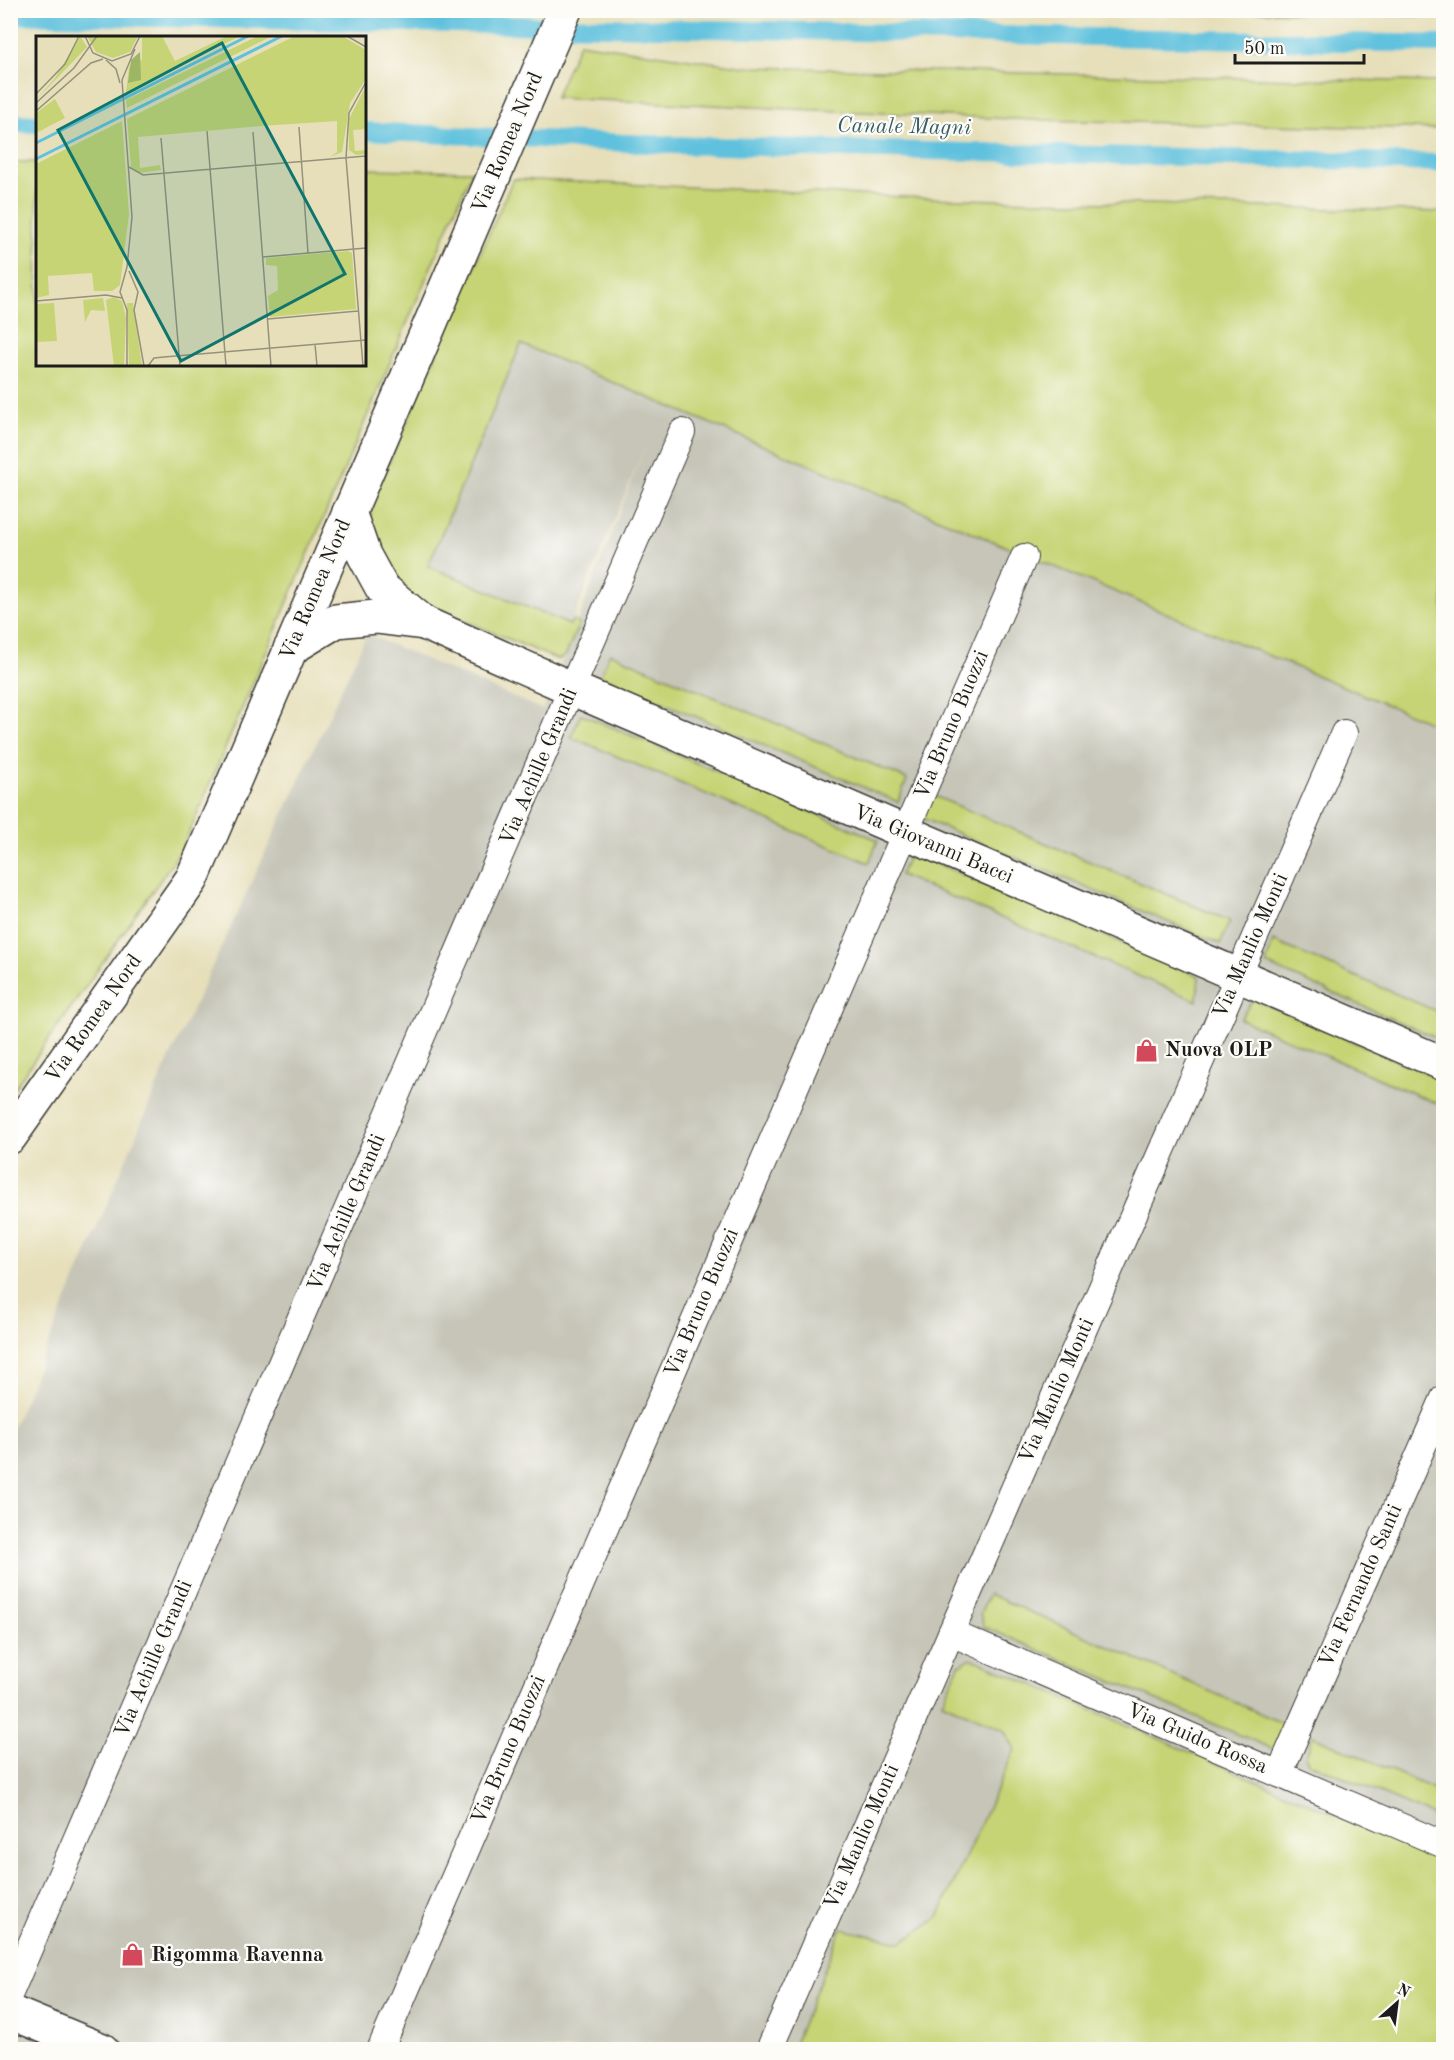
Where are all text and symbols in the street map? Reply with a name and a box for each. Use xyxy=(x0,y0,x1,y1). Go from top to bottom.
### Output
scale bar xyxy=(1235,27,1364,65)
inset map xyxy=(36,36,366,366)
text: 50 m xyxy=(1244,40,1284,58)
street label: Via Romea Nord xyxy=(469,69,547,217)
water label: Canale Magni xyxy=(837,115,972,139)
street label: Via Romea Nord xyxy=(277,516,355,664)
street label: Via Bruno Buozzi xyxy=(911,648,993,802)
street label: Via Achille Grandi xyxy=(496,685,582,849)
street label: Via Giovanni Bacci xyxy=(850,802,1016,888)
street label: Via Manlio Monti xyxy=(1210,870,1292,1022)
street label: Via Romea Nord xyxy=(42,951,146,1087)
shop icon: Nuova OLP xyxy=(1134,1037,1160,1063)
place label: Nuova OLP xyxy=(1165,1040,1272,1061)
street label: Via Achille Grandi xyxy=(304,1131,390,1295)
street label: Via Bruno Buozzi xyxy=(661,1226,743,1380)
street label: Via Manlio Monti xyxy=(1016,1315,1098,1467)
street label: Via Fernando Santi xyxy=(1316,1501,1406,1671)
street label: Via Achille Grandi xyxy=(111,1577,197,1741)
street label: Via Bruno Buozzi xyxy=(468,1673,550,1827)
street label: Via Guido Rossa xyxy=(1124,1700,1270,1778)
street label: Via Manlio Monti xyxy=(821,1761,903,1913)
shop icon: Rigomma Ravenna xyxy=(120,1942,146,1968)
place label: Rigomma Ravenna xyxy=(151,1945,324,1966)
north arrow xyxy=(1367,1973,1427,2033)
text: N xyxy=(1394,1982,1413,2002)

